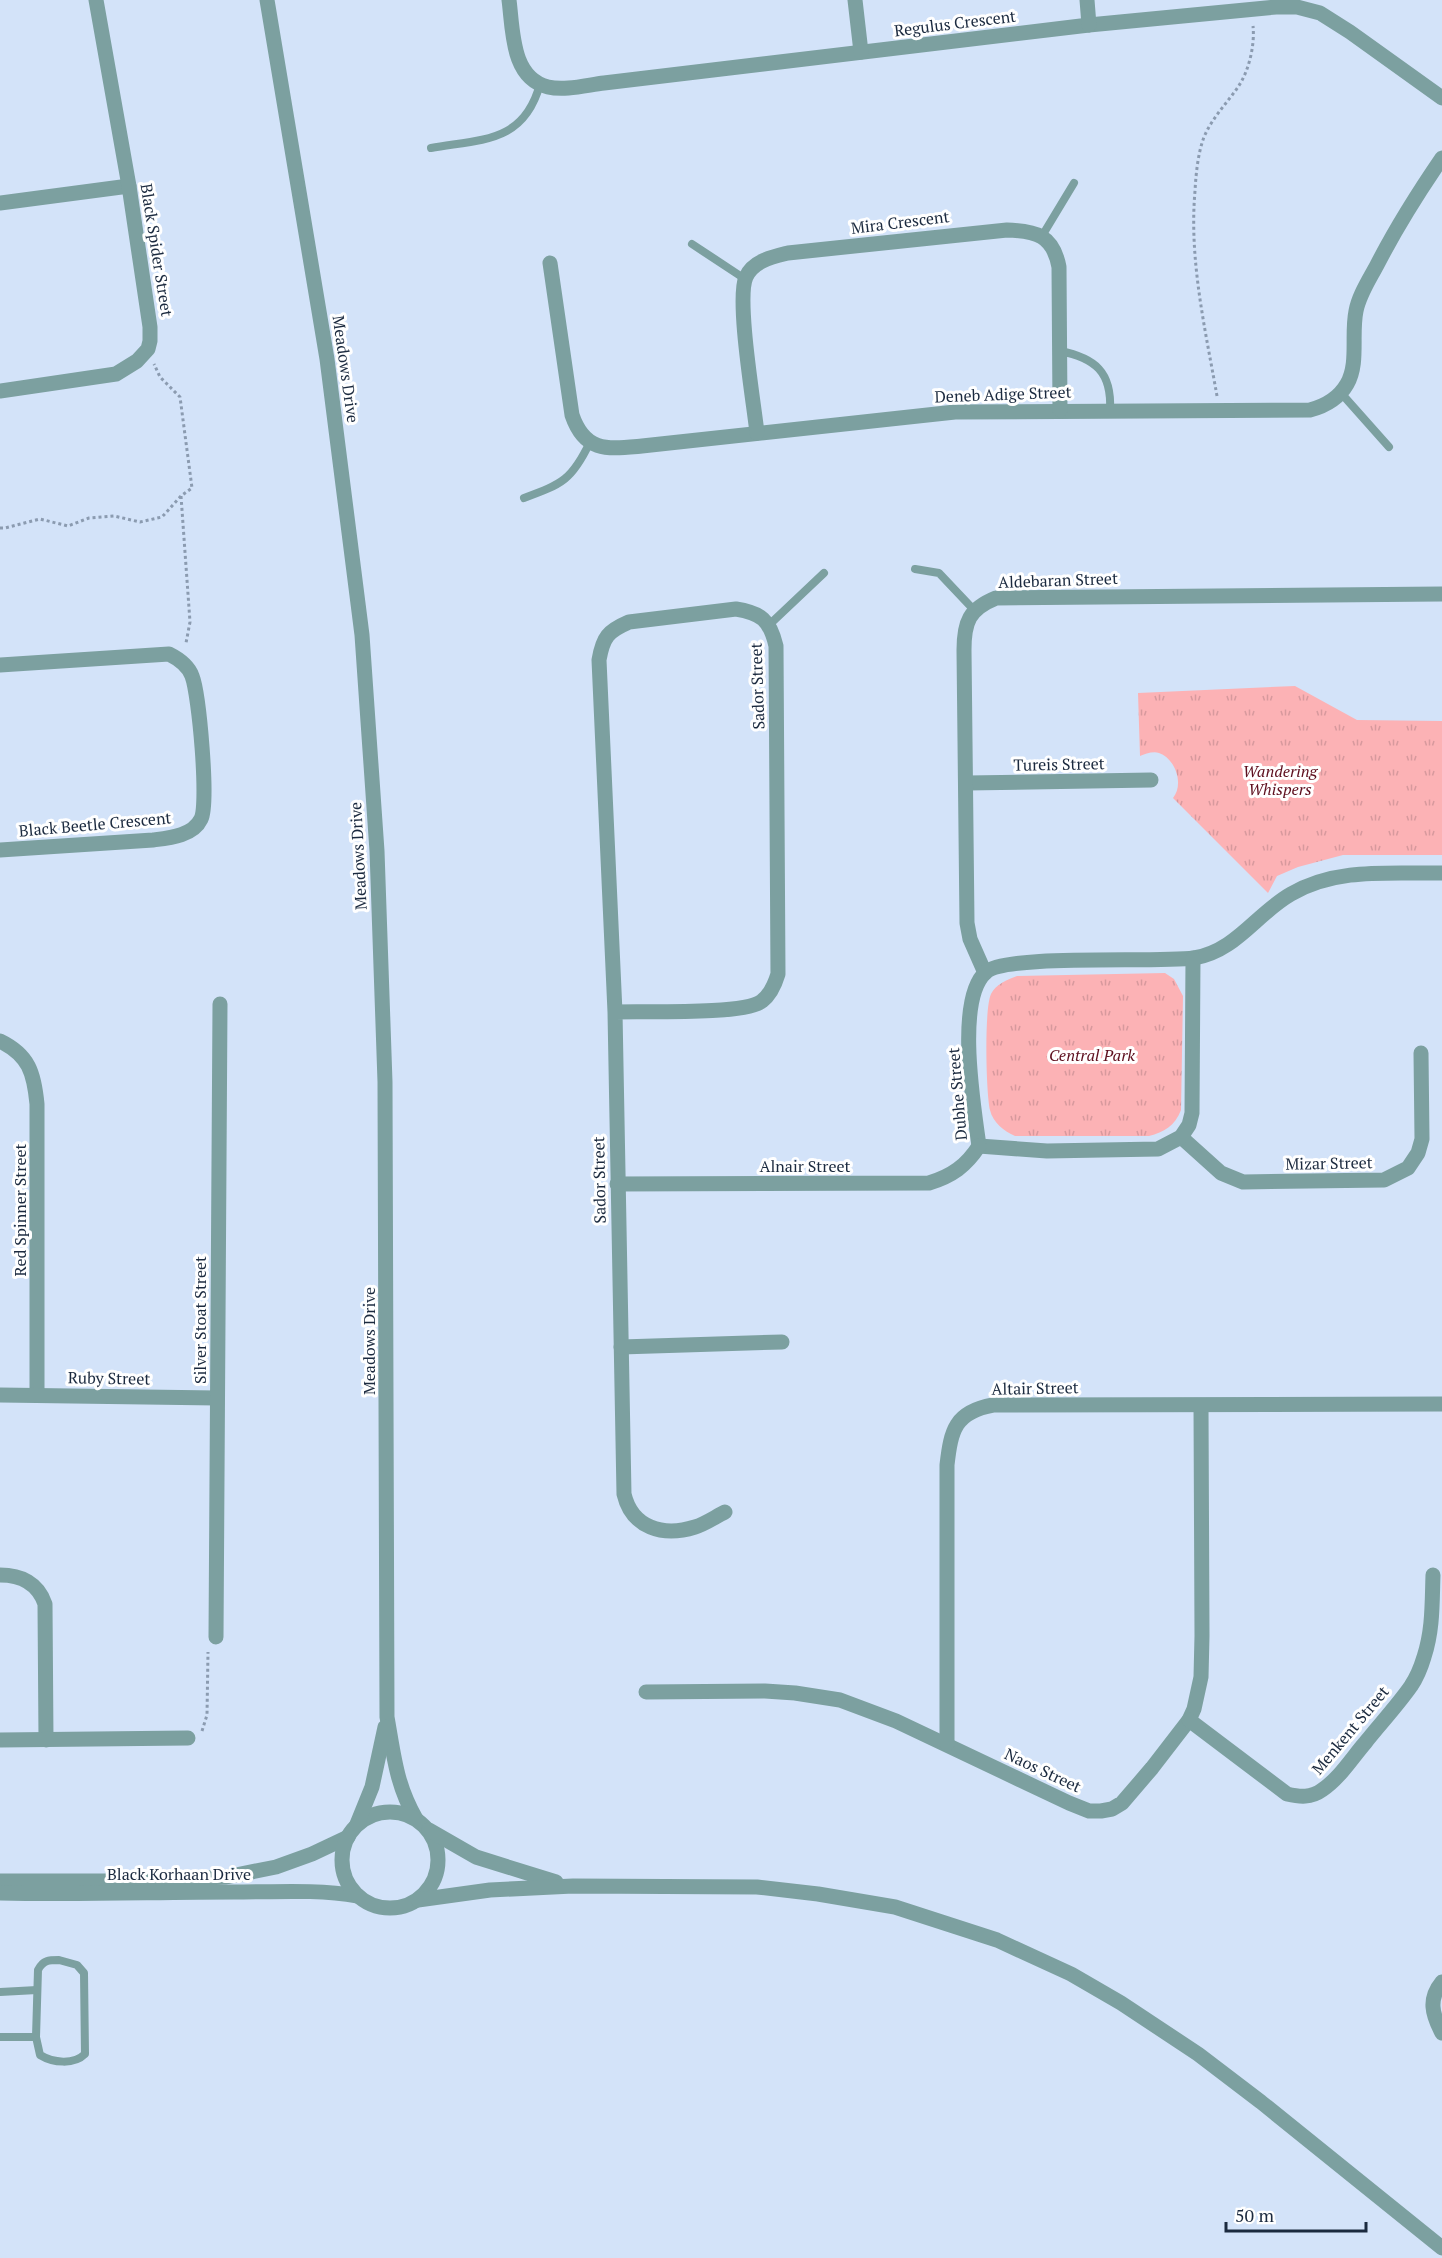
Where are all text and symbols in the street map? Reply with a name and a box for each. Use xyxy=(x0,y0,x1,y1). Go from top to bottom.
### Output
street label: Regulus Crescent xyxy=(893,5,1017,41)
street label: Black Spider Street xyxy=(136,182,178,318)
street label: Mira Crescent xyxy=(850,205,950,239)
street label: Meadows Drive xyxy=(328,314,364,424)
street label: Deneb Adige Street xyxy=(934,381,1072,407)
street label: Aldebaran Street xyxy=(998,567,1118,593)
street label: Sador Street xyxy=(744,642,770,730)
street label: Tureis Street xyxy=(1013,752,1105,776)
park label: Wandering Whispers xyxy=(1243,760,1318,800)
street label: Meadows Drive xyxy=(344,801,372,911)
street label: Black Beetle Crescent xyxy=(18,806,172,842)
park label: Central Park xyxy=(1049,1044,1135,1066)
street label: Dubhe Street xyxy=(942,1047,972,1141)
street label: Sador Street xyxy=(587,1136,611,1224)
street label: Red Spinner Street xyxy=(9,1143,31,1276)
street label: Mizar Street xyxy=(1285,1151,1373,1175)
street label: Alnair Street xyxy=(760,1155,850,1177)
street label: Silver Stoat Street xyxy=(189,1256,211,1384)
street label: Meadows Drive xyxy=(358,1287,380,1395)
street label: Ruby Street xyxy=(68,1366,150,1390)
street label: Altair Street xyxy=(991,1376,1079,1400)
street label: Menkent Street xyxy=(1306,1681,1394,1779)
street label: Naos Street xyxy=(1001,1743,1085,1797)
street label: Black Korhaan Drive xyxy=(107,1863,251,1885)
scale bar xyxy=(1226,2195,1366,2233)
text: 50 m xyxy=(1235,2203,1275,2227)

